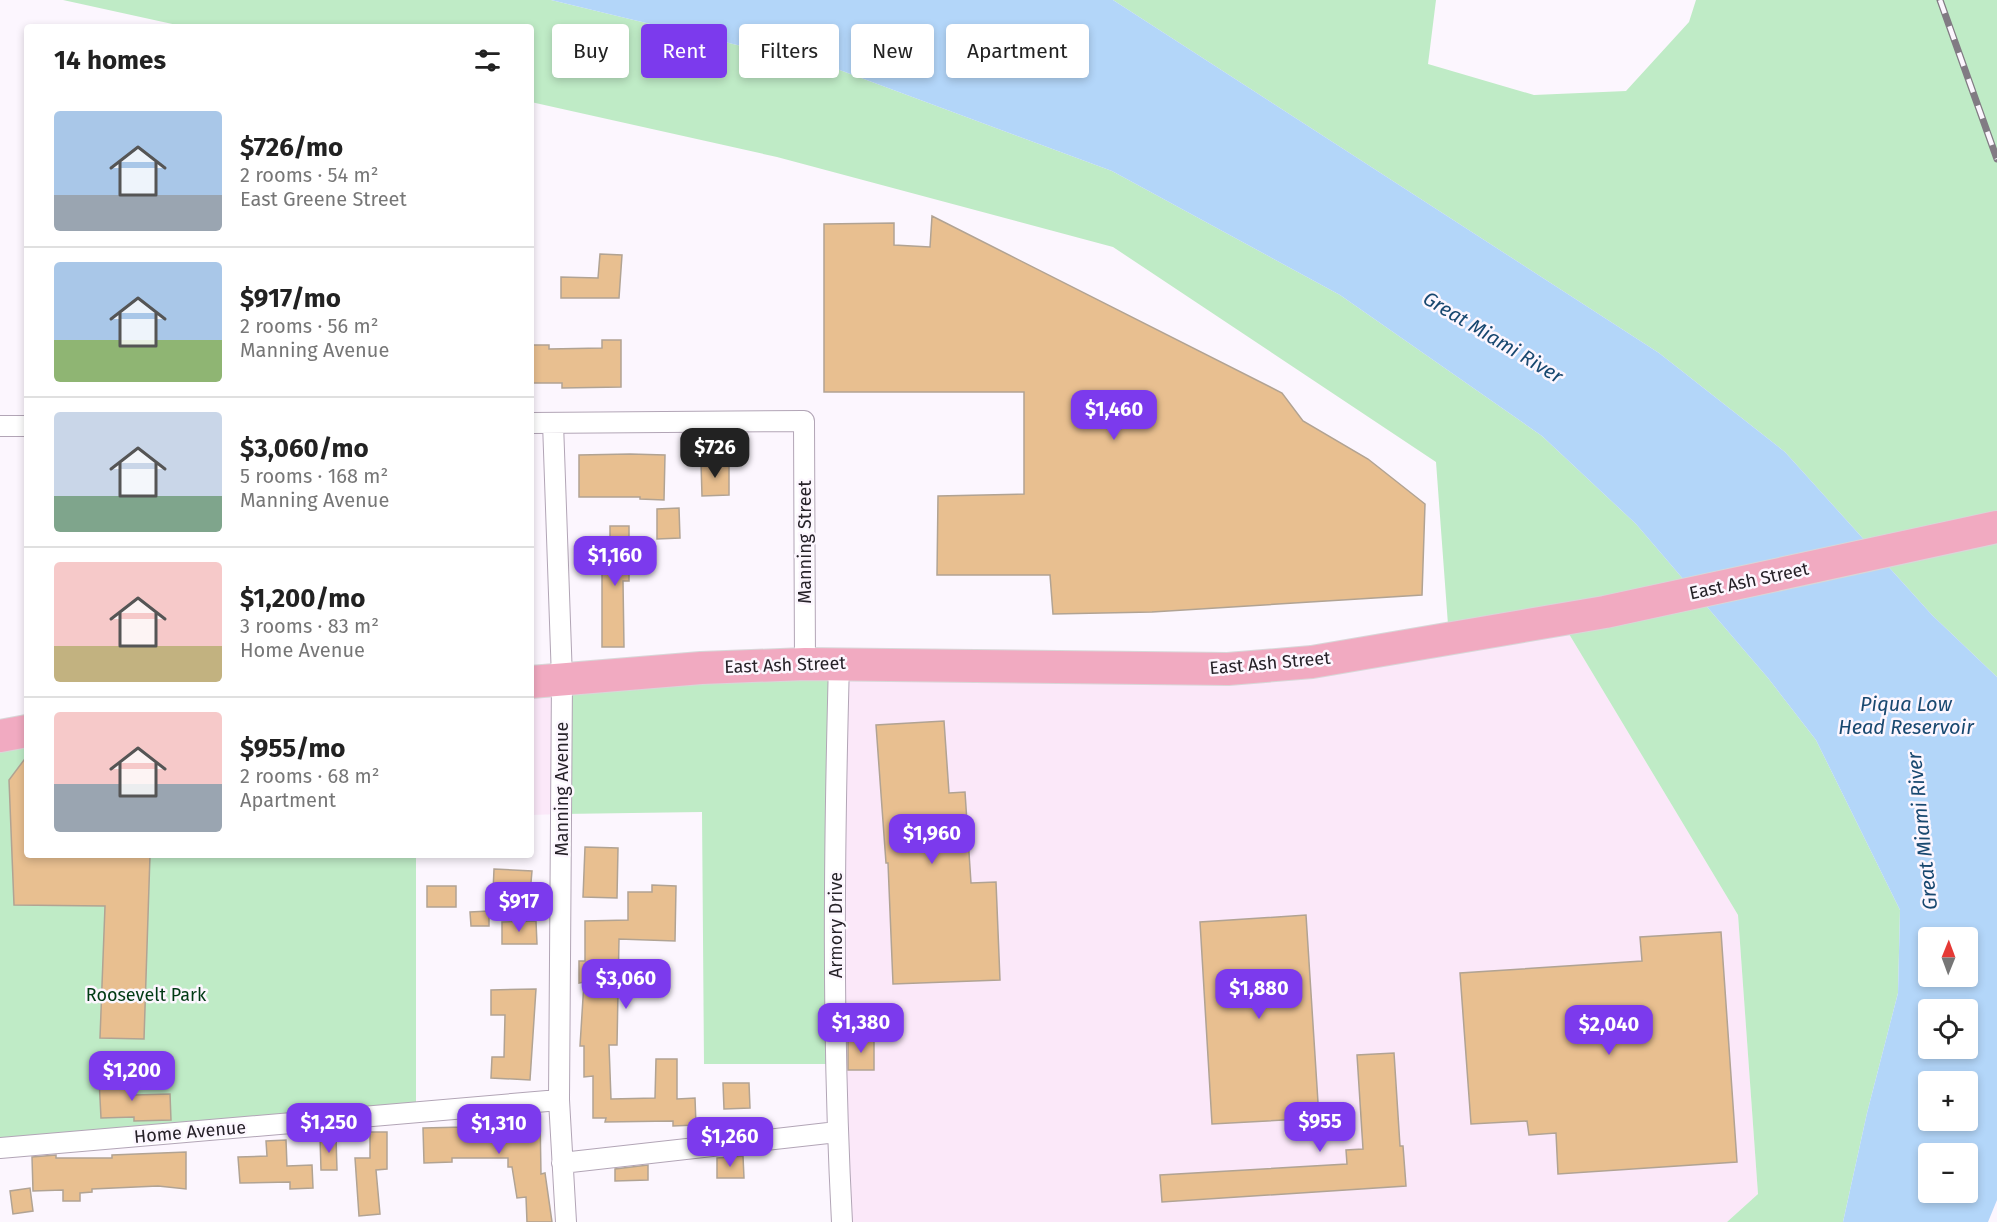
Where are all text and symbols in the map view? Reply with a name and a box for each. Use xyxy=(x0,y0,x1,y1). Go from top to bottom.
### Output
chip: Buy xyxy=(552,24,629,78)
chip: Rent xyxy=(641,24,727,78)
chip: Filters xyxy=(739,24,839,78)
chip: New xyxy=(851,24,934,78)
chip: Apartment xyxy=(946,24,1089,78)
icon: filters xyxy=(471,44,504,77)
text: 14 homes xyxy=(54,45,166,76)
text: $726/mo xyxy=(240,132,343,163)
icon: home xyxy=(102,135,174,207)
text: 2 rooms · 54 m² xyxy=(240,163,379,187)
text: East Greene Street xyxy=(240,187,407,211)
text: $917/mo xyxy=(240,283,341,314)
icon: home xyxy=(102,286,174,358)
water label: Great Miami River xyxy=(1419,286,1568,389)
text: 2 rooms · 56 m² xyxy=(240,314,379,338)
text: Manning Avenue xyxy=(240,338,389,362)
pin: $1,460 xyxy=(1065,390,1163,441)
text: $1,460 xyxy=(1085,397,1143,421)
pin: $726 xyxy=(679,428,751,479)
text: $3,060/mo xyxy=(240,433,369,464)
text: $726 xyxy=(694,435,736,459)
icon: home xyxy=(102,436,174,508)
text: 5 rooms · 168 m² xyxy=(240,464,388,488)
street label: Manning Street xyxy=(794,480,816,604)
text: Manning Avenue xyxy=(240,488,389,512)
pin: $1,160 xyxy=(566,536,664,587)
text: $1,160 xyxy=(588,543,642,567)
street label: East Ash Street xyxy=(1687,557,1811,604)
text: $1,200/mo xyxy=(240,583,365,614)
icon: home xyxy=(102,586,174,658)
text: 3 rooms · 83 m² xyxy=(240,614,379,638)
text: Home Avenue xyxy=(240,638,365,662)
street label: East Ash Street xyxy=(1208,647,1332,679)
street label: East Ash Street xyxy=(724,652,847,678)
water label: Piqua Low Head Reservoir xyxy=(1838,692,1975,739)
street label: Manning Avenue xyxy=(551,722,573,856)
text: $955/mo xyxy=(240,733,346,764)
icon: home xyxy=(102,736,174,808)
water label: Great Miami River xyxy=(1902,749,1942,911)
text: 2 rooms · 68 m² xyxy=(240,764,380,788)
text: Apartment xyxy=(240,788,336,812)
pin: $1,960 xyxy=(883,814,981,865)
text: $1,960 xyxy=(903,821,961,845)
street label: Armory Drive xyxy=(825,872,847,978)
pin: $917 xyxy=(483,882,555,933)
text: $917 xyxy=(499,889,539,913)
north arrow xyxy=(1918,927,1978,987)
map controls xyxy=(1918,927,1978,1203)
pin: $3,060 xyxy=(577,959,675,1010)
text: $3,060 xyxy=(596,966,656,990)
pin: $1,880 xyxy=(1210,969,1308,1020)
text: $1,880 xyxy=(1229,976,1289,1000)
park label: Roosevelt Park xyxy=(86,984,207,1006)
button: locate xyxy=(1918,999,1978,1059)
pin: $1,380 xyxy=(812,1003,910,1054)
pin: $2,040 xyxy=(1560,1005,1658,1056)
text: $1,380 xyxy=(832,1010,890,1034)
text: $2,040 xyxy=(1579,1012,1639,1036)
pin: $1,200 xyxy=(83,1051,181,1102)
text: $1,200 xyxy=(103,1058,161,1082)
button: + xyxy=(1918,1071,1978,1131)
pin: $955 xyxy=(1284,1102,1356,1153)
pin: $1,250 xyxy=(280,1103,378,1154)
pin: $1,310 xyxy=(450,1104,548,1155)
text: $955 xyxy=(1298,1109,1342,1133)
text: $1,250 xyxy=(300,1110,358,1134)
text: $1,310 xyxy=(471,1111,527,1135)
street label: Home Avenue xyxy=(133,1116,247,1148)
pin: $1,260 xyxy=(681,1117,779,1168)
text: $1,260 xyxy=(701,1124,759,1148)
button: − xyxy=(1918,1143,1978,1203)

